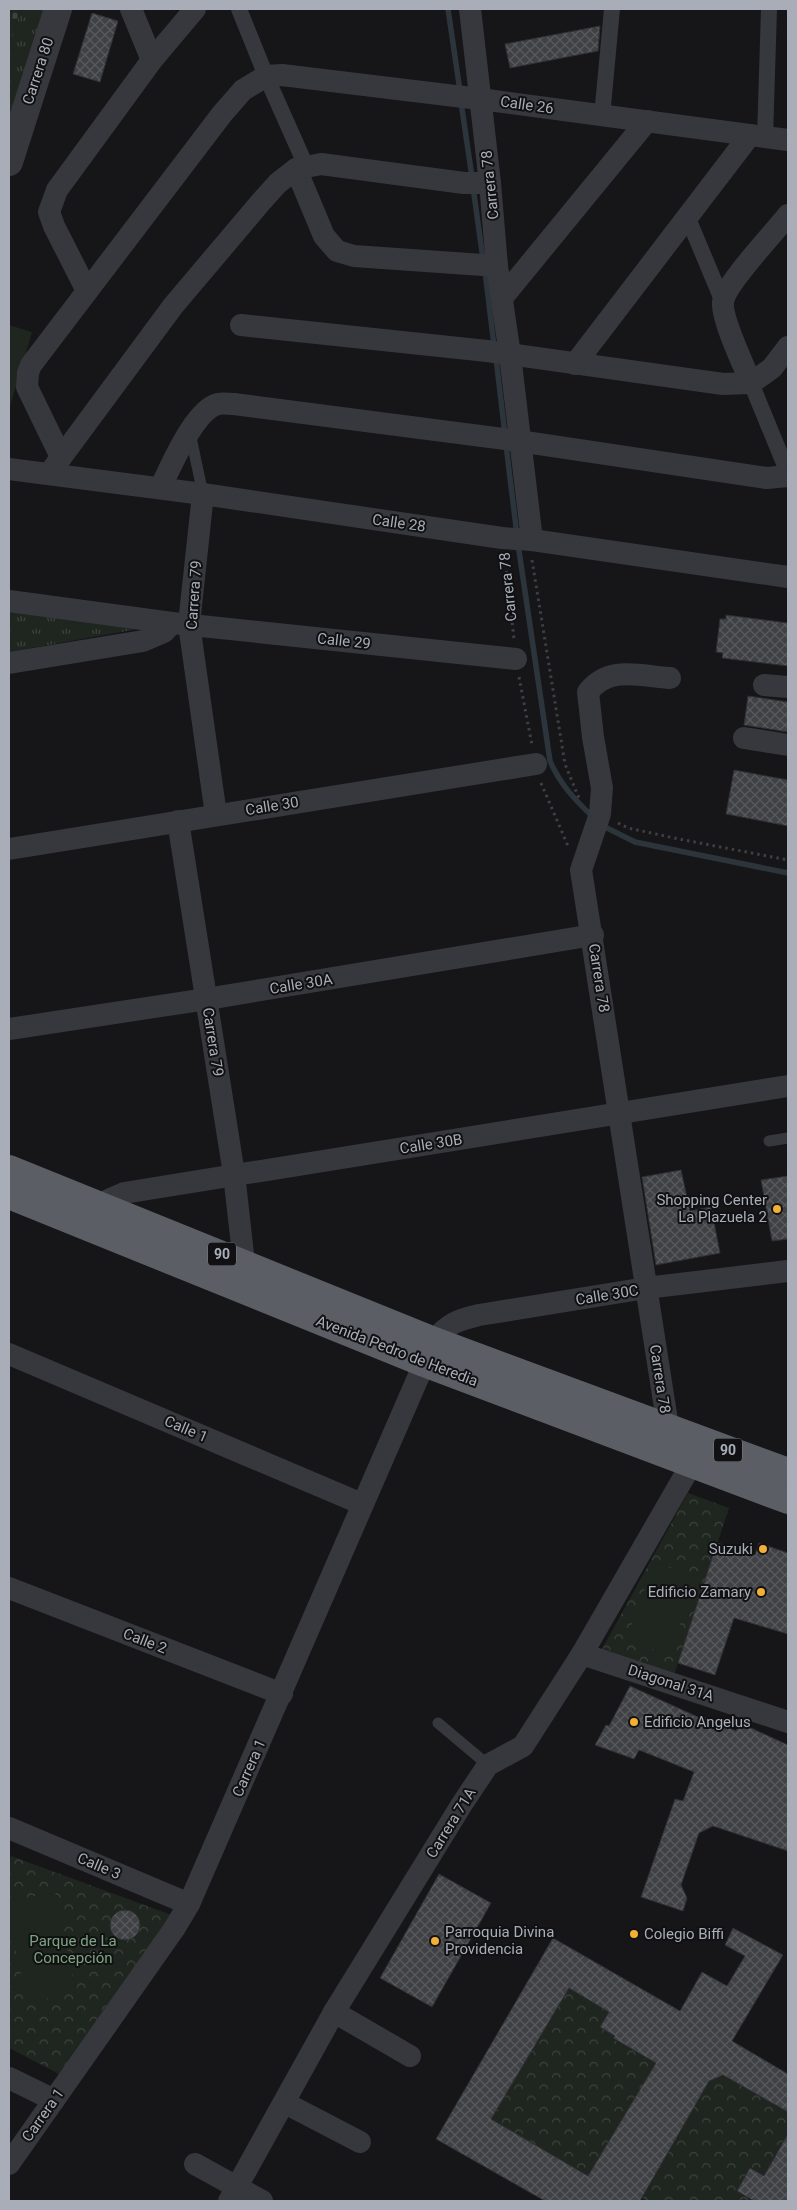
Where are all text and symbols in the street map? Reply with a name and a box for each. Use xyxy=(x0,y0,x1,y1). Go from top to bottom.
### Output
street label: Carrera 80 xyxy=(19,35,57,107)
street label: Calle 26 xyxy=(499,92,555,118)
street label: Carrera 78 xyxy=(477,150,503,220)
street label: Calle 28 xyxy=(371,510,427,536)
street label: Carrera 78 xyxy=(495,552,521,622)
street label: Carrera 79 xyxy=(183,560,205,630)
street label: Calle 29 xyxy=(316,629,372,653)
street label: Calle 30 xyxy=(244,793,300,819)
street label: Carrera 78 xyxy=(585,942,613,1014)
street label: Calle 30A xyxy=(268,970,334,998)
street label: Carrera 79 xyxy=(199,1006,227,1078)
street label: Calle 30B xyxy=(398,1130,464,1158)
place label: Shopping Center La Plazuela 2 xyxy=(656,1191,767,1226)
marker: Shopping Center La Plazuela 2 xyxy=(771,1203,783,1215)
road number: 90 xyxy=(208,1242,236,1266)
street label: Calle 30C xyxy=(574,1281,640,1309)
street label: Avenida Pedro de Heredia xyxy=(314,1312,480,1390)
street label: Carrera 78 xyxy=(646,1343,674,1415)
street label: Calle 1 xyxy=(162,1412,210,1446)
road number: 90 xyxy=(714,1438,742,1462)
place label: Suzuki xyxy=(709,1540,753,1558)
marker: Suzuki xyxy=(757,1543,769,1555)
place label: Edificio Zamary xyxy=(648,1583,751,1601)
marker: Edificio Zamary xyxy=(755,1586,767,1598)
street label: Calle 2 xyxy=(121,1624,169,1658)
street label: Diagonal 31A xyxy=(626,1661,716,1705)
place label: Edificio Angelus xyxy=(644,1713,751,1731)
marker: Edificio Angelus xyxy=(628,1716,640,1728)
street label: Carrera 1 xyxy=(228,1736,270,1800)
street label: Carrera 71A xyxy=(422,1784,480,1861)
street label: Calle 3 xyxy=(75,1849,123,1883)
place label: Parroquia Divina Providencia xyxy=(445,1923,554,1958)
place label: Colegio Biffi xyxy=(644,1925,724,1943)
marker: Colegio Biffi xyxy=(628,1928,640,1940)
park label: Parque de La Concepción xyxy=(29,1932,117,1967)
marker: Parroquia Divina Providencia xyxy=(429,1935,441,1947)
street label: Carrera 1 xyxy=(18,2085,68,2145)

